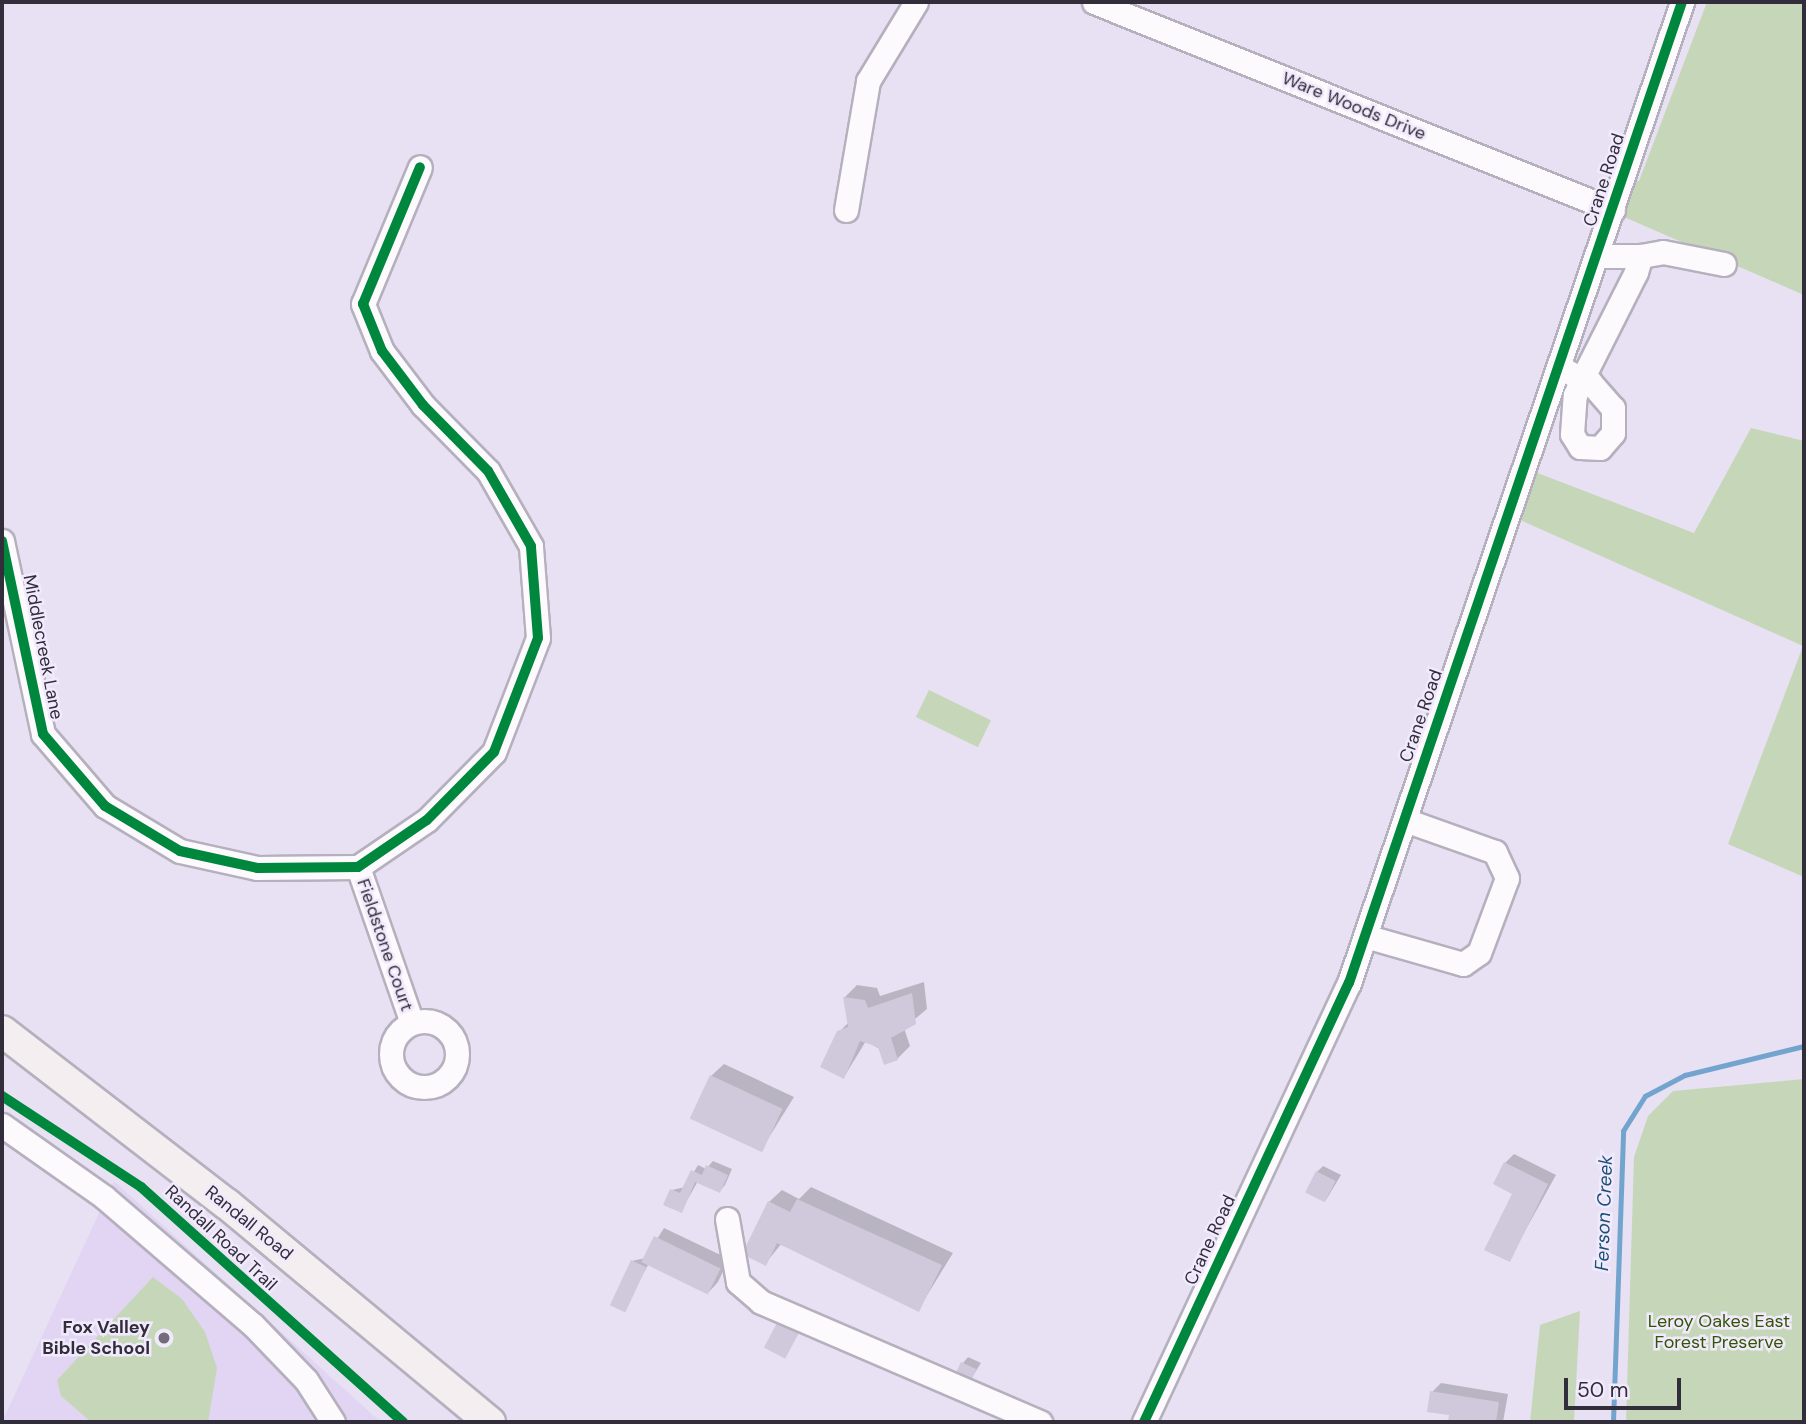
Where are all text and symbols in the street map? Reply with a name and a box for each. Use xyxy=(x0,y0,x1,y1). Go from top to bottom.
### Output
street label: Ware Woods Drive xyxy=(1279,67,1429,145)
street label: Crane Road xyxy=(1579,131,1629,229)
street label: Middlecreek Lane xyxy=(18,573,68,721)
street label: Crane Road xyxy=(1395,667,1447,765)
street label: Fieldstone Court xyxy=(352,876,418,1014)
water label: Ferson Creek xyxy=(1591,1155,1617,1271)
street label: Randall Road Trail xyxy=(161,1181,281,1295)
street label: Randall Road xyxy=(201,1181,297,1265)
street label: Crane Road xyxy=(1180,1192,1240,1288)
park label: Leroy Oakes East Forest Preserve xyxy=(1648,1311,1790,1354)
place label: Fox Valley Bible School xyxy=(42,1317,150,1360)
marker: Fox Valley Bible School xyxy=(156,1330,172,1346)
scale bar xyxy=(1568,1364,1685,1408)
text: 50 m xyxy=(1577,1376,1628,1404)

